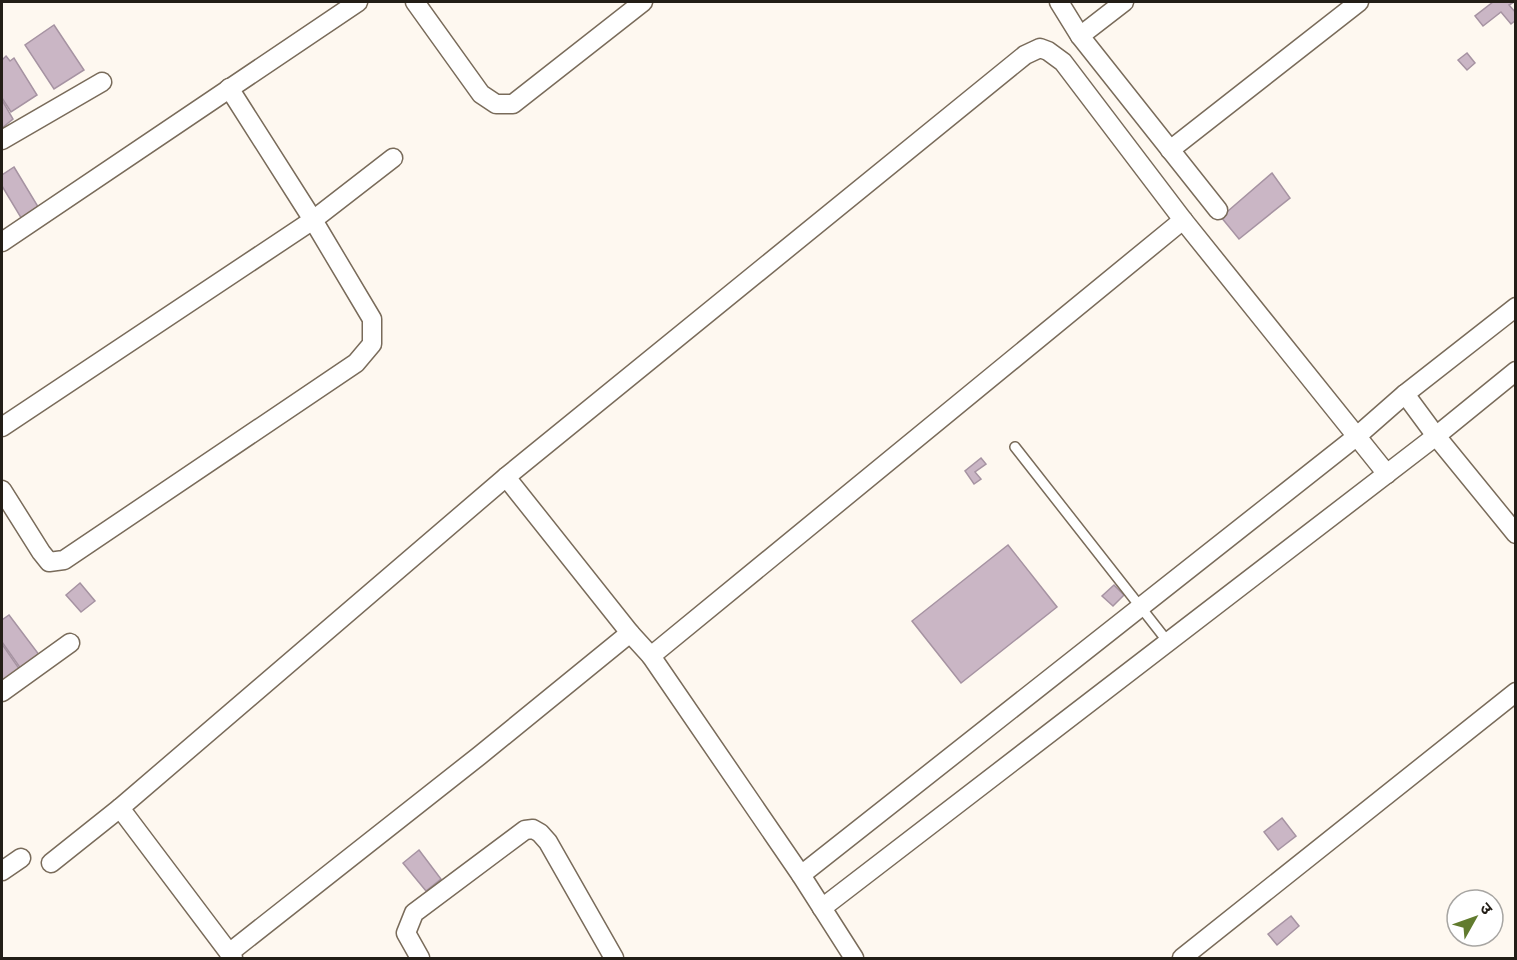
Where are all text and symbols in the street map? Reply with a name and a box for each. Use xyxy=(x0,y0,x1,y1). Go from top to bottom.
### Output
north arrow xyxy=(1445,888,1505,948)
text: उ xyxy=(1474,898,1498,920)

